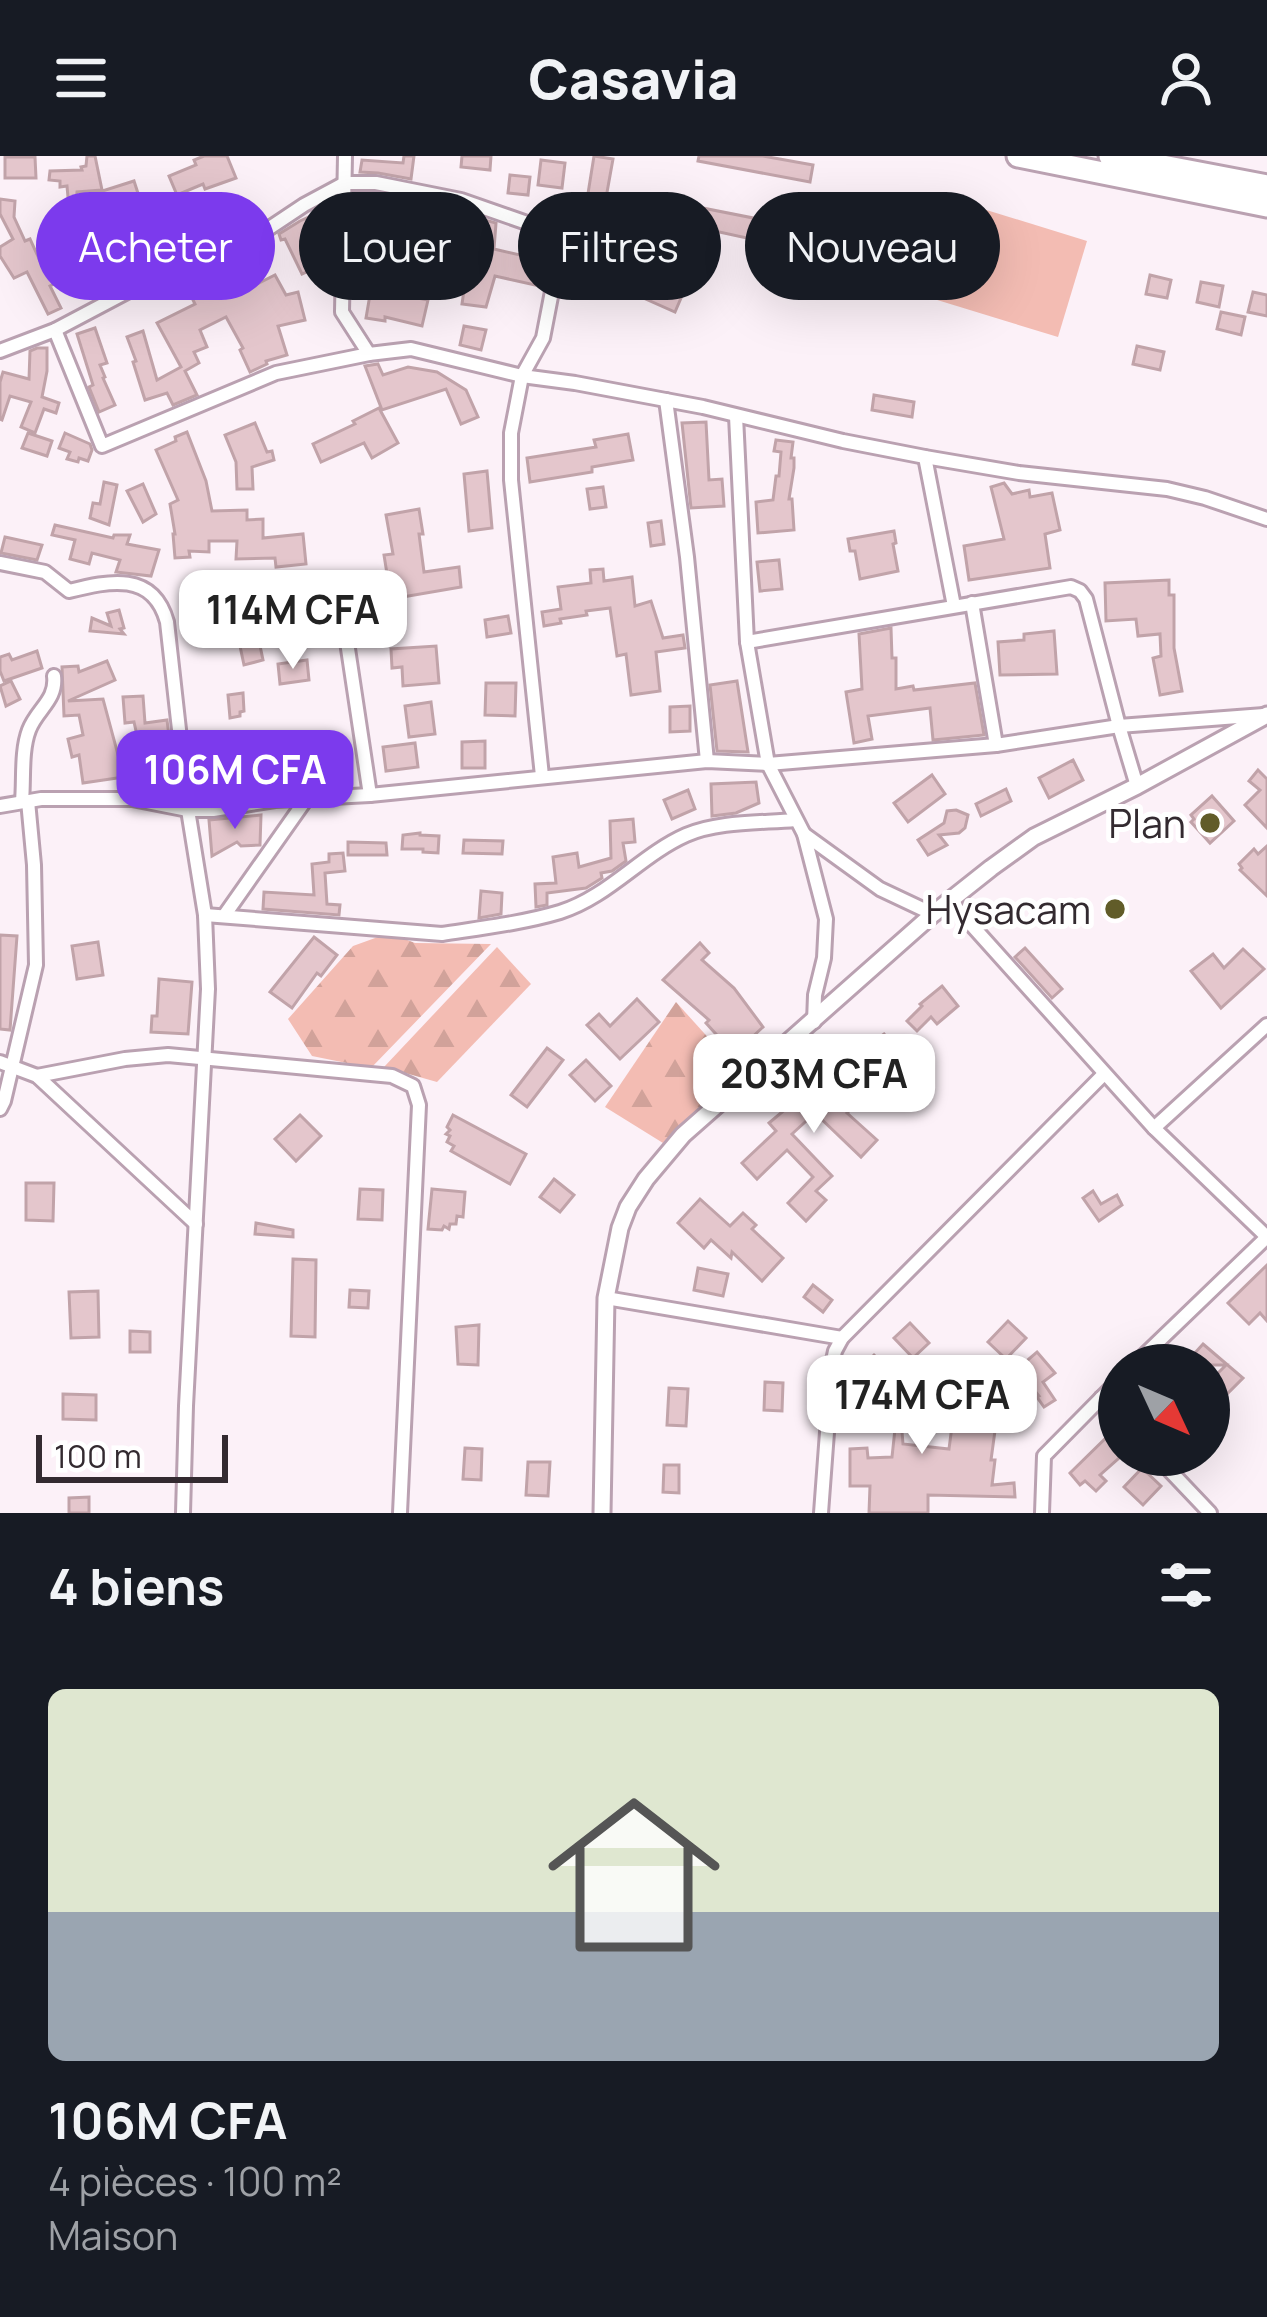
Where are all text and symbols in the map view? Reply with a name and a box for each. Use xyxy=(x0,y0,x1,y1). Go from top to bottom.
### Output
text: Casavia xyxy=(529,41,738,115)
icon: menu xyxy=(48,45,114,111)
icon: person xyxy=(1153,45,1219,111)
chip: Acheter xyxy=(36,192,275,300)
chip: Louer xyxy=(299,192,494,300)
chip: Filtres xyxy=(518,192,721,300)
chip: Nouveau xyxy=(745,192,1000,300)
pin: 114M CFA xyxy=(169,570,417,672)
text: 114M CFA xyxy=(206,582,380,636)
pin: 106M CFA xyxy=(111,730,359,832)
text: 106M CFA xyxy=(143,742,327,796)
place label: Plan xyxy=(1109,796,1186,850)
marker: Plan xyxy=(1197,810,1223,836)
place label: Hysacam xyxy=(925,882,1091,936)
marker: Hysacam xyxy=(1102,896,1128,922)
pin: 203M CFA xyxy=(690,1034,938,1136)
text: 203M CFA xyxy=(720,1046,908,1100)
north arrow xyxy=(1098,1344,1230,1476)
map controls xyxy=(1098,1344,1230,1476)
pin: 174M CFA xyxy=(798,1355,1046,1457)
text: 174M CFA xyxy=(834,1367,1010,1421)
scale bar xyxy=(36,1429,228,1482)
text: 100 m xyxy=(54,1433,142,1478)
text: 4 biens xyxy=(48,1551,224,1620)
icon: filters xyxy=(1153,1552,1219,1618)
icon: home xyxy=(526,1767,742,1983)
text: 106M CFA xyxy=(48,2085,287,2154)
text: 4 pièces · 100 m² xyxy=(48,2154,342,2208)
text: Maison xyxy=(48,2208,178,2262)

